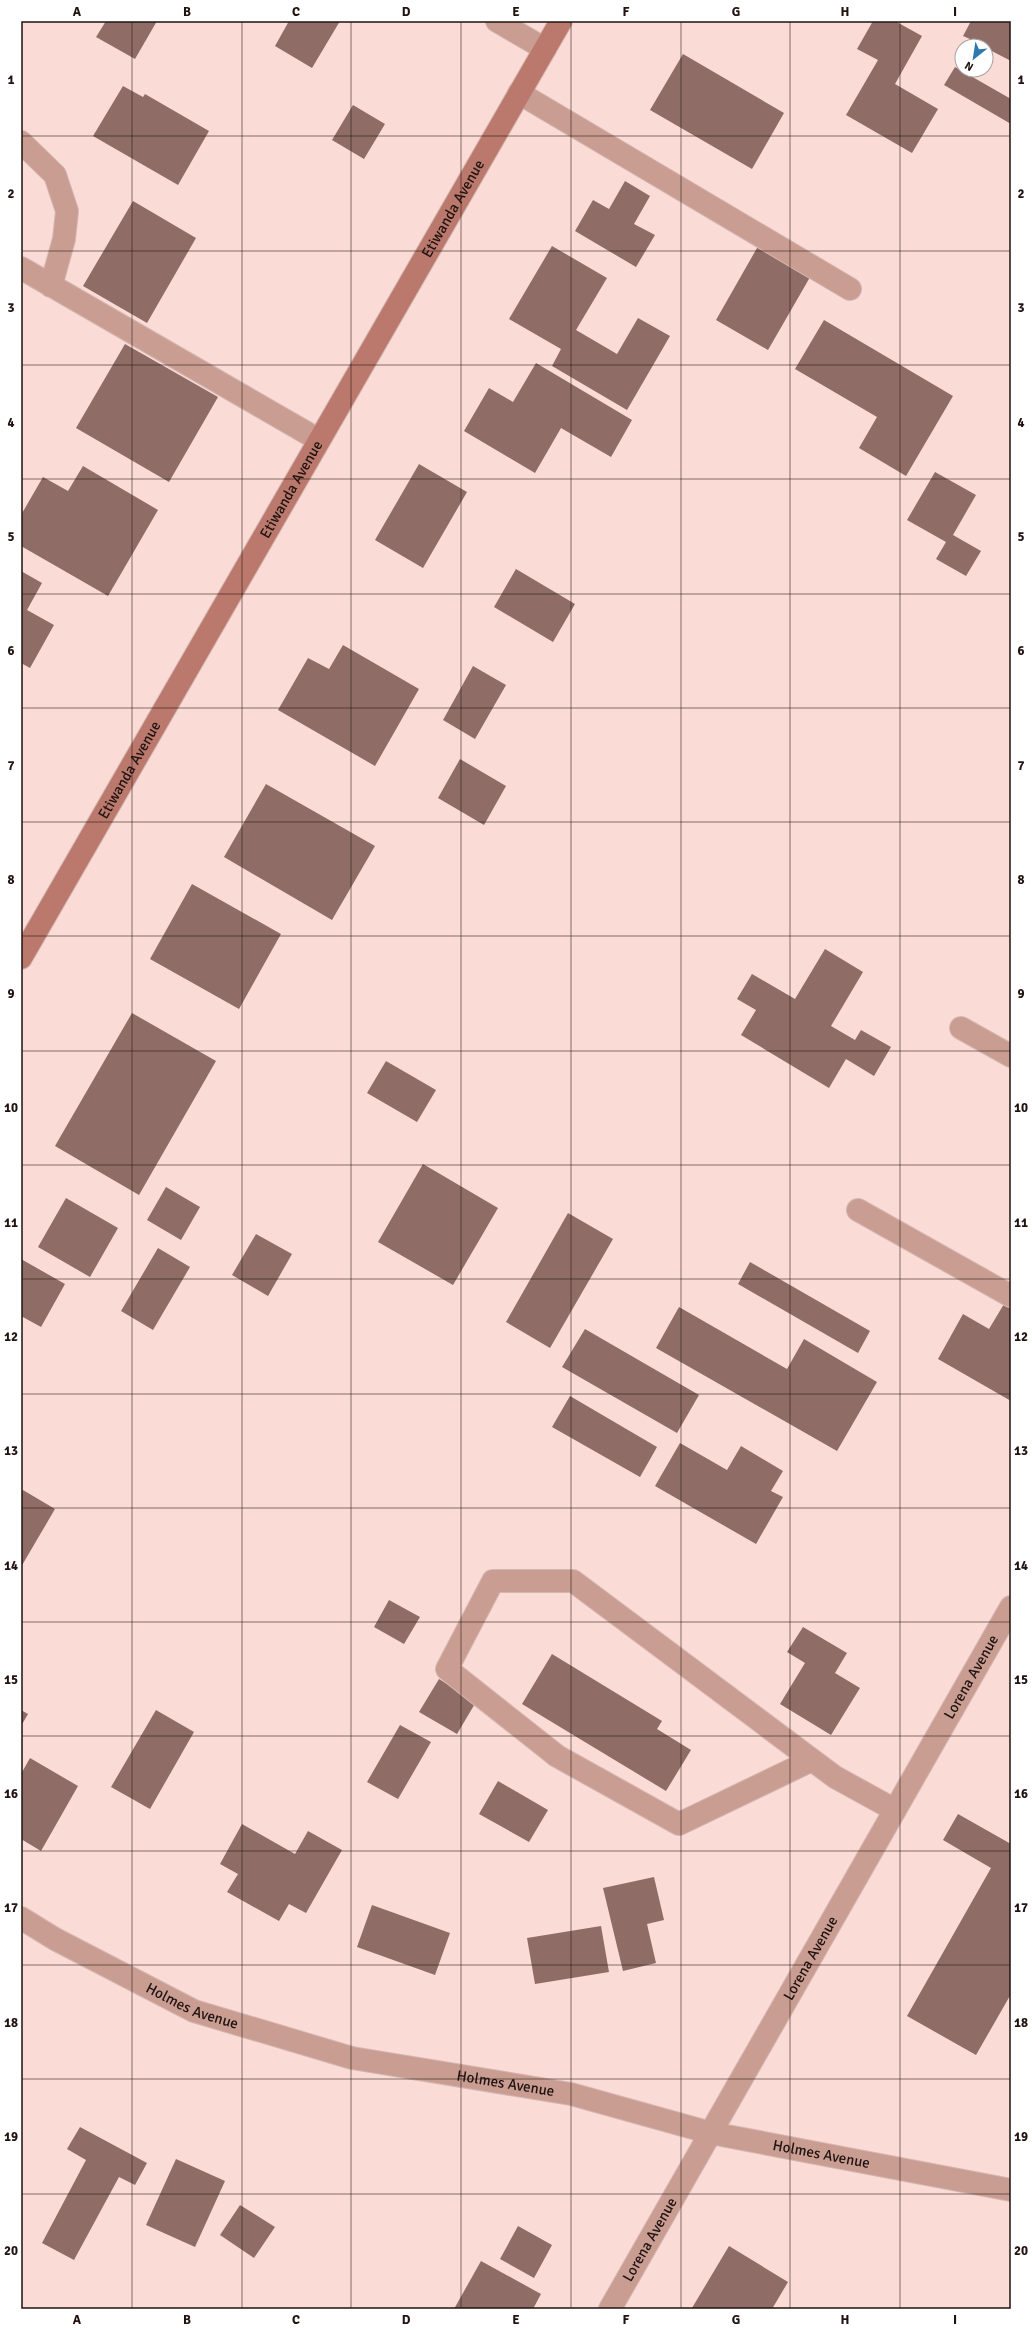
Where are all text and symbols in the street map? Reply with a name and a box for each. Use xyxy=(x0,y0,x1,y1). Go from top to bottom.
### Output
text: A xyxy=(73,4,82,20)
text: B xyxy=(183,4,191,20)
text: C xyxy=(292,4,300,20)
text: D xyxy=(402,4,411,20)
text: E xyxy=(512,4,520,20)
text: F xyxy=(623,4,630,20)
text: G xyxy=(732,4,740,20)
text: H xyxy=(841,4,849,20)
text: I xyxy=(953,4,957,20)
north arrow xyxy=(954,38,994,78)
text: N xyxy=(963,59,976,74)
text: 1 xyxy=(7,72,15,88)
text: 1 xyxy=(1017,72,1025,88)
street label: Etiwanda Avenue xyxy=(418,156,488,261)
text: 2 xyxy=(7,186,15,202)
text: 2 xyxy=(1017,186,1025,202)
text: 3 xyxy=(7,300,15,316)
text: 3 xyxy=(1017,300,1025,316)
text: 4 xyxy=(7,415,15,431)
text: 4 xyxy=(1017,415,1025,431)
street label: Etiwanda Avenue xyxy=(256,437,326,541)
text: 5 xyxy=(7,529,15,545)
text: 5 xyxy=(1017,529,1025,545)
text: 6 xyxy=(7,643,15,659)
text: 6 xyxy=(1017,643,1025,659)
street label: Etiwanda Avenue xyxy=(94,718,165,822)
text: 7 xyxy=(7,758,15,774)
text: 7 xyxy=(1017,758,1025,774)
text: 8 xyxy=(7,872,15,888)
text: 8 xyxy=(1017,872,1025,888)
text: 9 xyxy=(7,986,15,1002)
text: 9 xyxy=(1017,986,1025,1002)
text: 10 xyxy=(4,1100,18,1116)
text: 10 xyxy=(1014,1100,1028,1116)
text: 11 xyxy=(4,1215,18,1231)
text: 11 xyxy=(1014,1215,1028,1231)
text: 12 xyxy=(4,1329,18,1345)
text: 12 xyxy=(1014,1329,1028,1345)
text: 13 xyxy=(4,1443,18,1459)
text: 13 xyxy=(1014,1443,1028,1459)
text: 14 xyxy=(4,1558,18,1574)
text: 14 xyxy=(1014,1558,1028,1574)
street label: Lorena Avenue xyxy=(940,1632,1002,1722)
text: 15 xyxy=(4,1672,18,1688)
text: 15 xyxy=(1014,1672,1028,1688)
text: 16 xyxy=(4,1786,18,1802)
text: 16 xyxy=(1014,1786,1028,1802)
text: 17 xyxy=(4,1900,18,1916)
text: 17 xyxy=(1014,1900,1028,1916)
street label: Lorena Avenue xyxy=(779,1913,842,2004)
street label: Holmes Avenue xyxy=(143,1979,240,2033)
text: 18 xyxy=(4,2015,18,2031)
text: 18 xyxy=(1014,2015,1028,2031)
street label: Holmes Avenue xyxy=(455,2066,556,2100)
text: 19 xyxy=(4,2129,18,2145)
text: 19 xyxy=(1014,2129,1028,2145)
street label: Holmes Avenue xyxy=(771,2136,872,2172)
street label: Lorena Avenue xyxy=(619,2194,681,2285)
text: 20 xyxy=(4,2243,18,2259)
text: 20 xyxy=(1014,2243,1028,2259)
text: A xyxy=(73,2312,82,2328)
text: B xyxy=(183,2312,191,2328)
text: C xyxy=(292,2312,300,2328)
text: D xyxy=(402,2312,411,2328)
text: E xyxy=(512,2312,520,2328)
text: F xyxy=(623,2312,630,2328)
text: G xyxy=(732,2312,740,2328)
text: H xyxy=(841,2312,849,2328)
text: I xyxy=(953,2312,957,2328)

